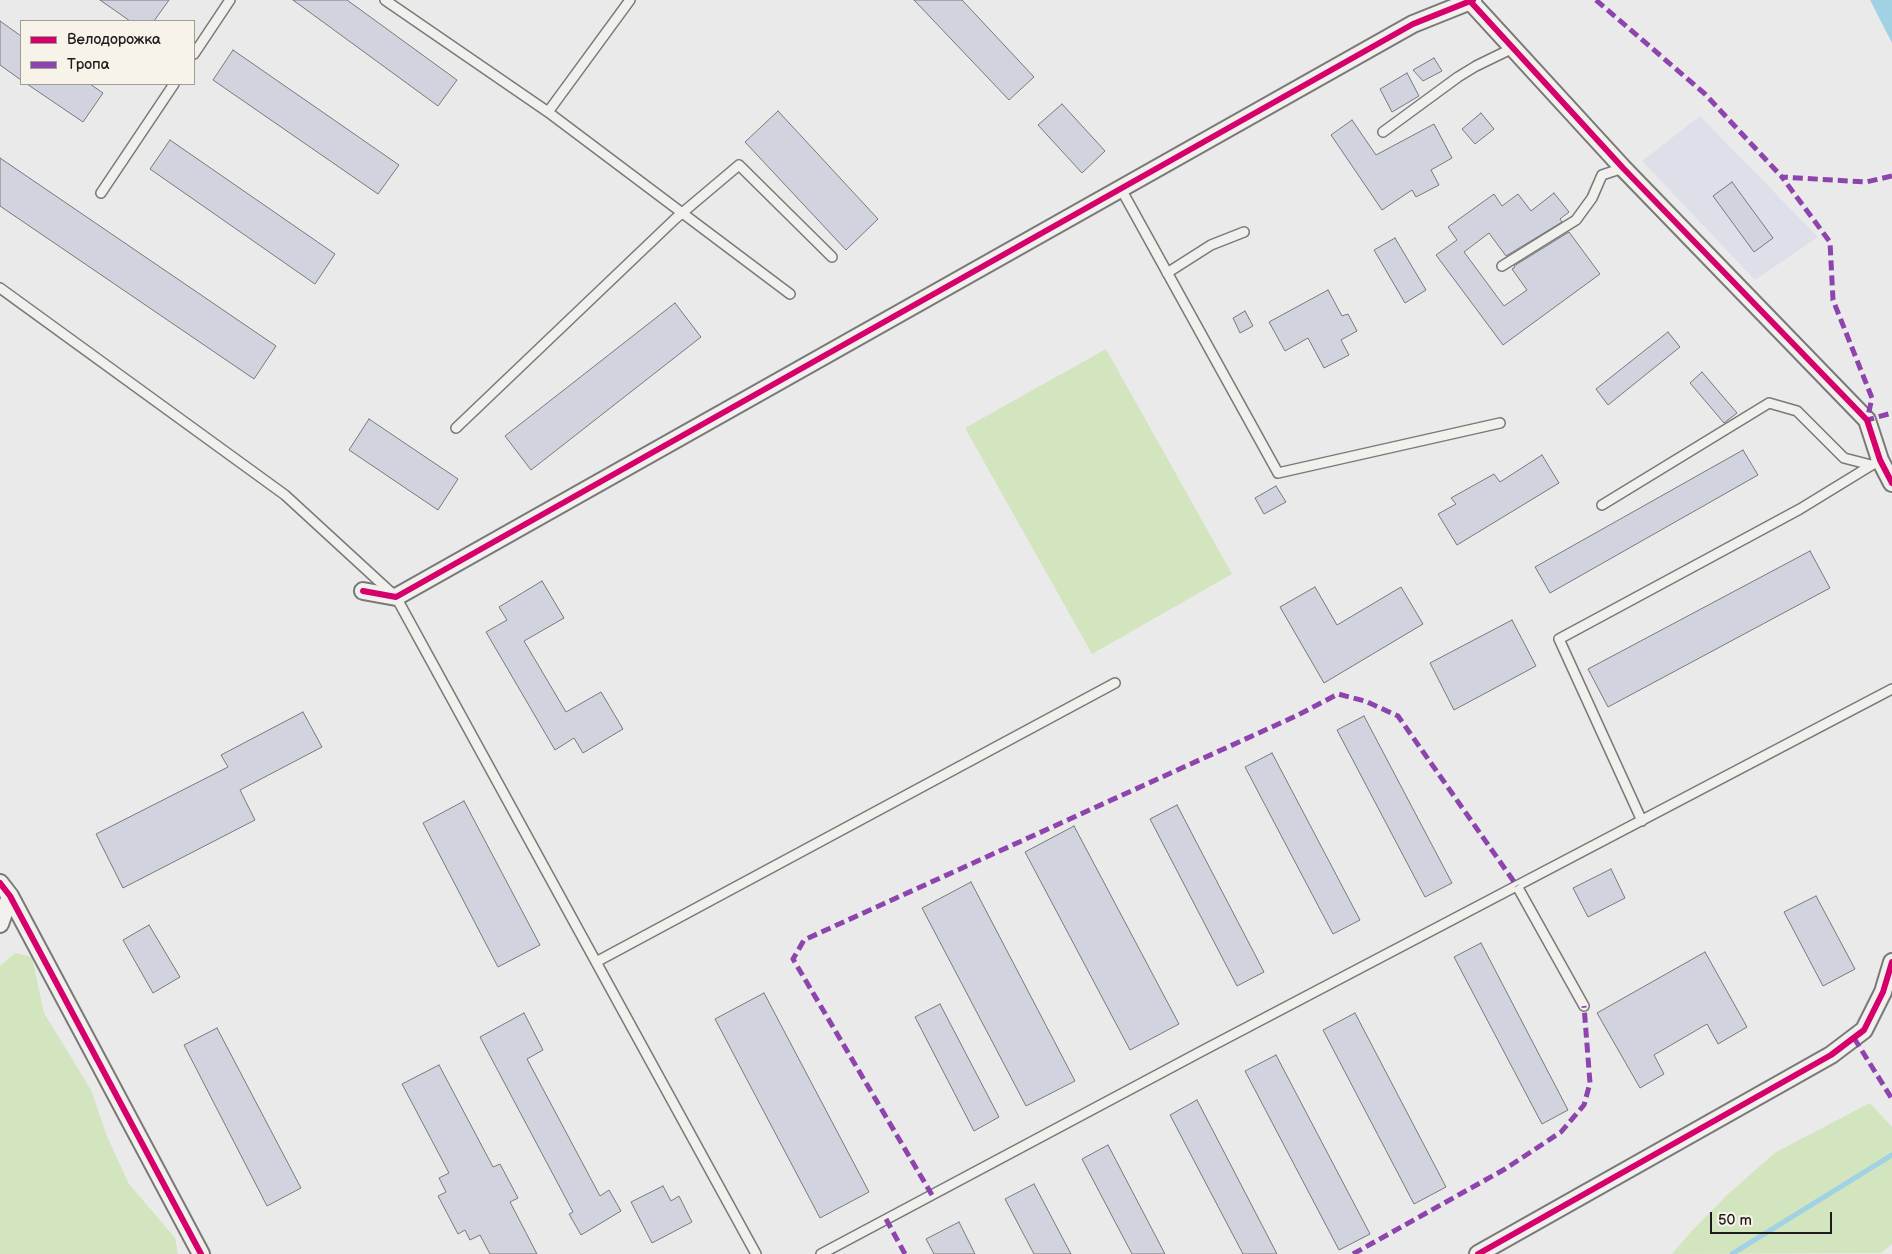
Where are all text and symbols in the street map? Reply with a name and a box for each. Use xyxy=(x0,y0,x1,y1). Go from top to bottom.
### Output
legend xyxy=(20,20,195,85)
text: Велодорожка xyxy=(67,30,161,49)
text: Тропа xyxy=(67,55,110,74)
scale bar xyxy=(1712,1202,1834,1234)
text: 50 m xyxy=(1718,1211,1752,1230)

